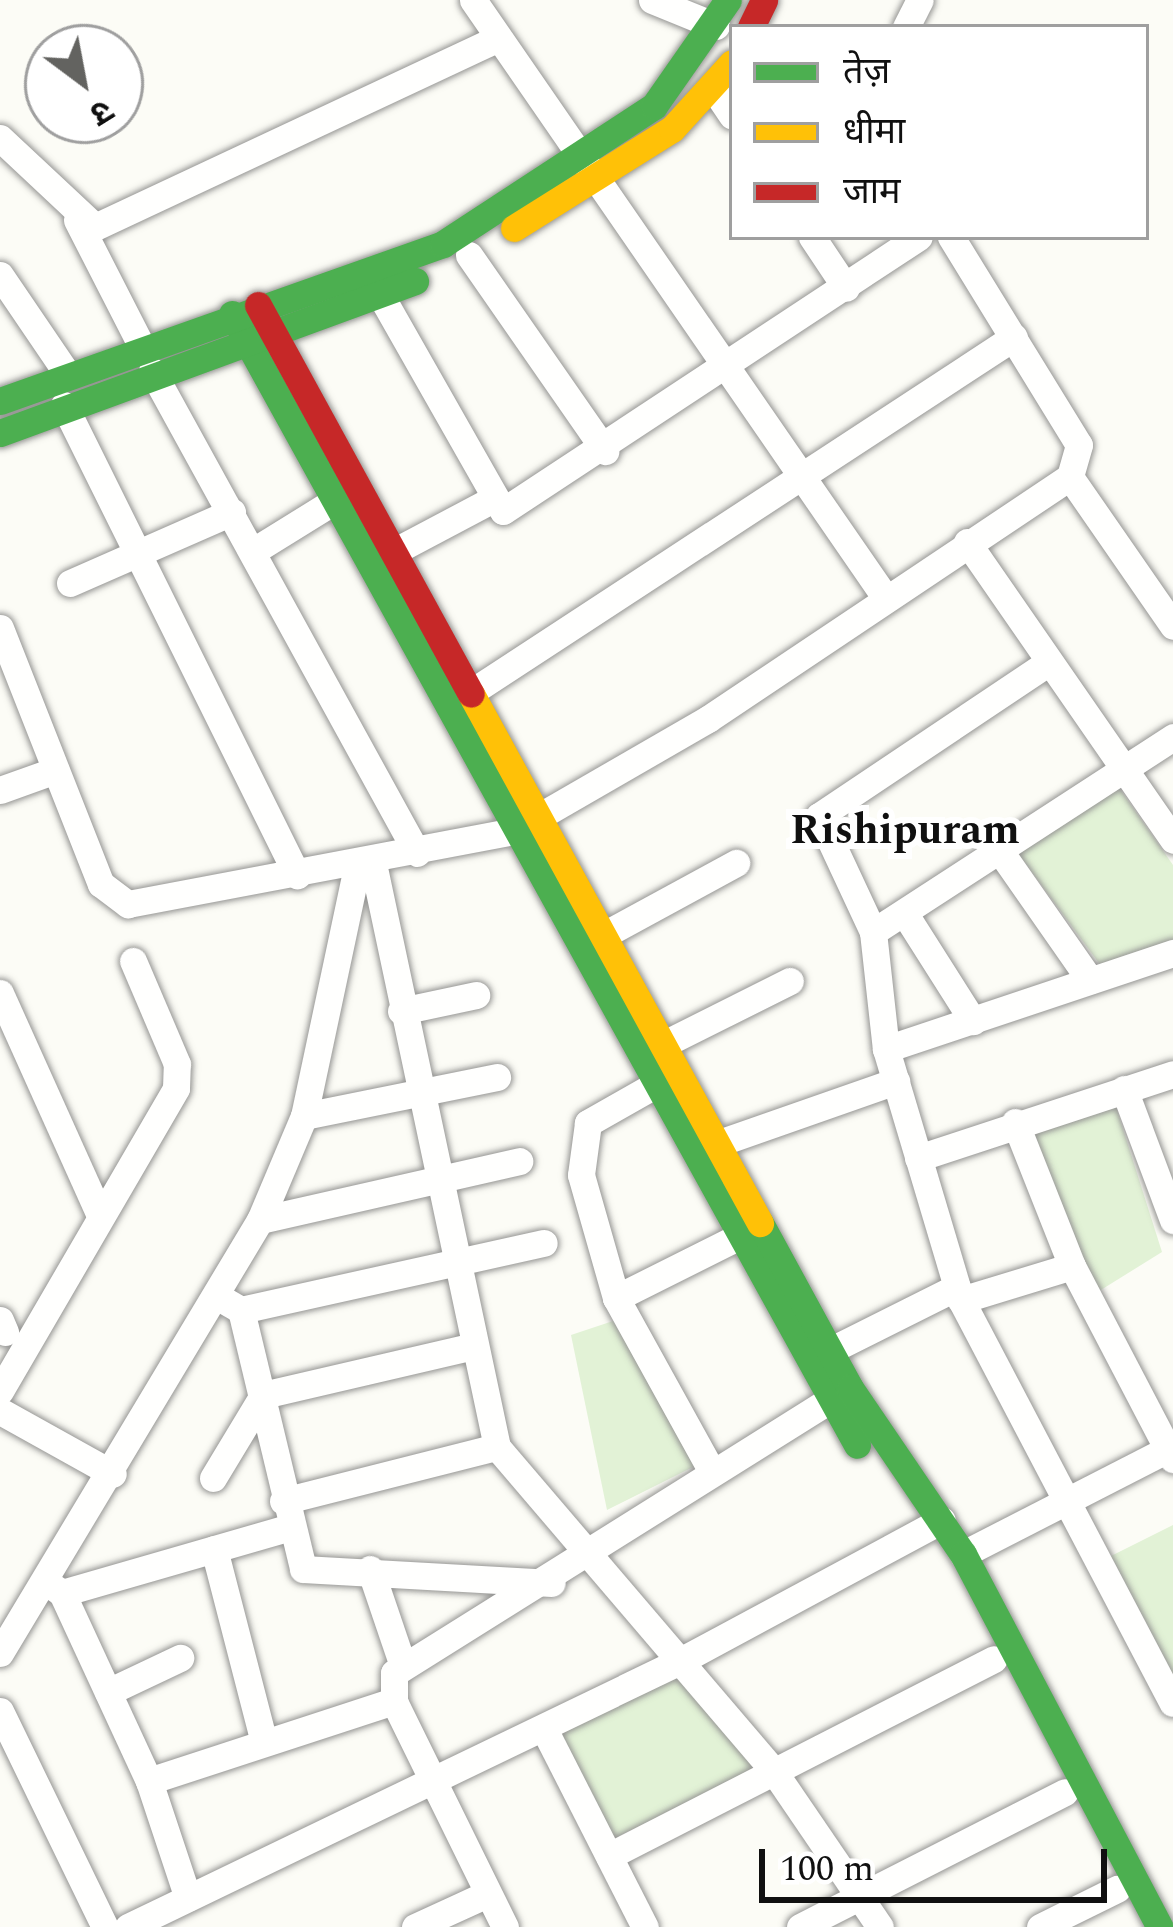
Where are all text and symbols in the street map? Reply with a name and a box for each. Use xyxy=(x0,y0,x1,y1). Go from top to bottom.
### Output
north arrow xyxy=(24,24,144,144)
legend xyxy=(729,24,1149,240)
text: तेज़ xyxy=(843,45,890,100)
text: उ xyxy=(80,86,123,138)
text: धीमा xyxy=(843,105,905,160)
text: जाम xyxy=(843,165,901,220)
district label: Rishipuram xyxy=(790,806,1020,856)
scale bar xyxy=(765,1825,1113,1899)
text: 100 m xyxy=(780,1842,874,1897)

